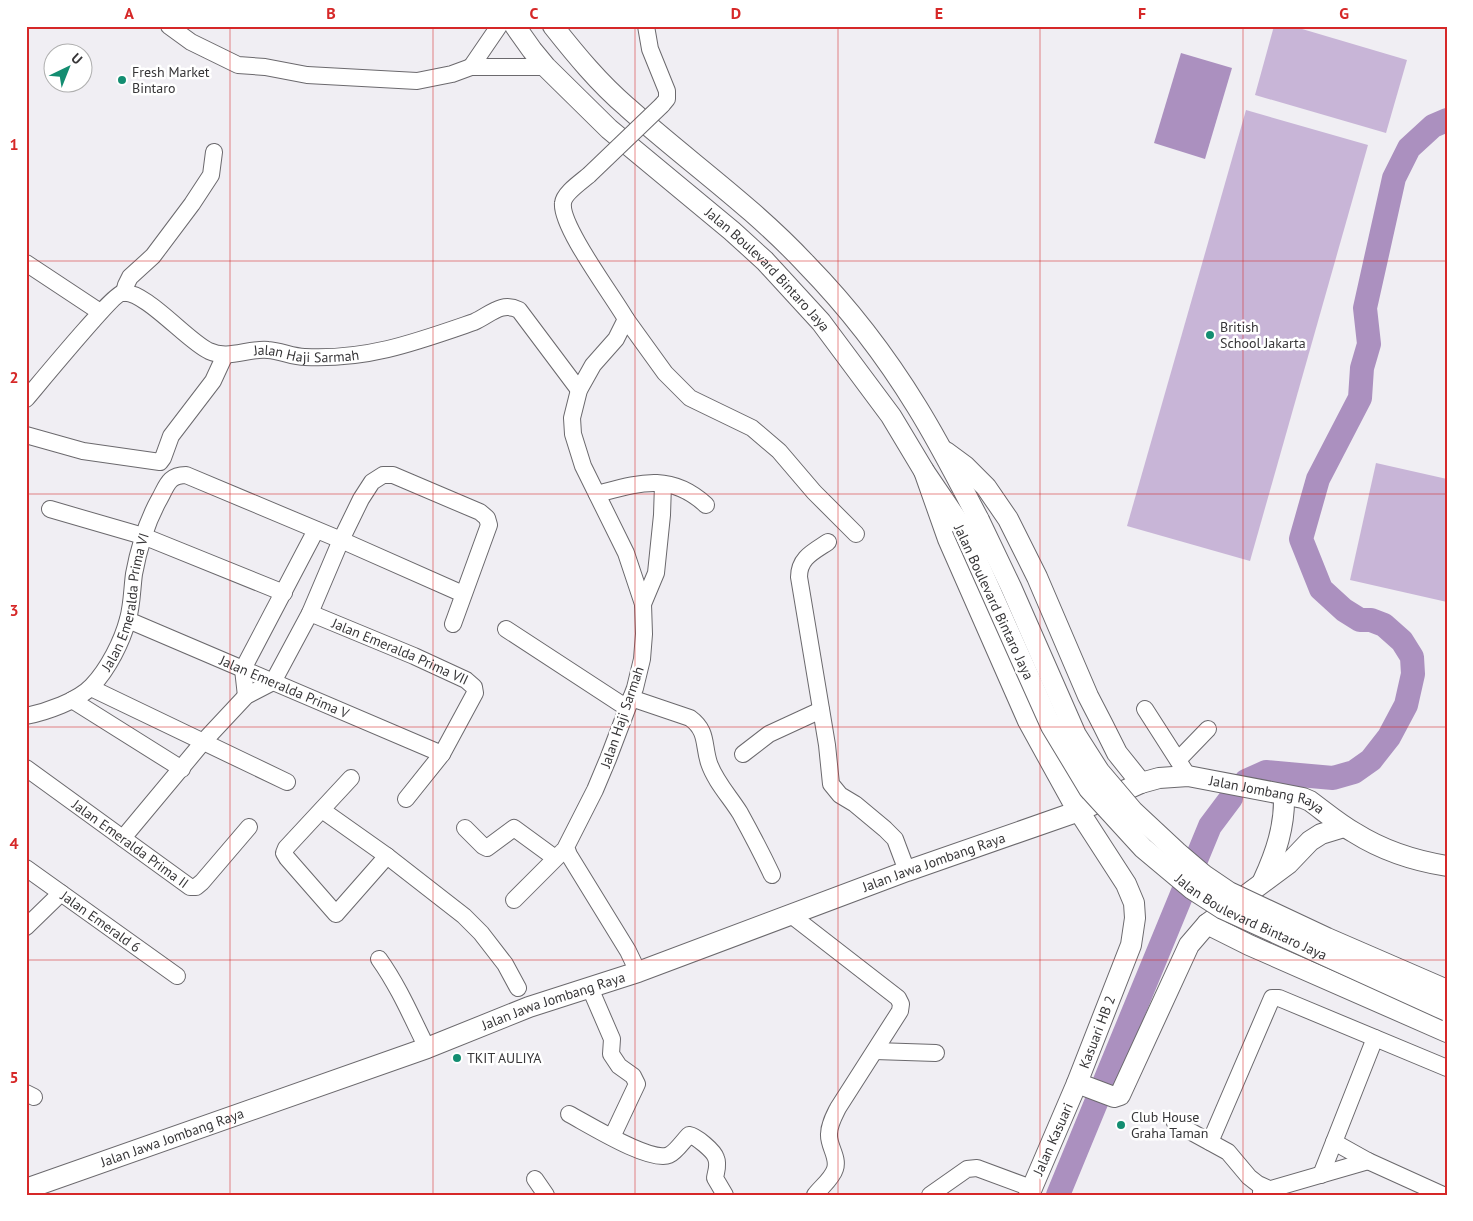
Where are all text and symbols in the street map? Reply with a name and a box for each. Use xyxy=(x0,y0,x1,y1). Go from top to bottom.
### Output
text: A xyxy=(124,3,134,23)
text: B xyxy=(326,3,336,23)
text: C xyxy=(530,3,539,23)
text: D xyxy=(731,3,741,23)
text: E xyxy=(935,3,943,23)
text: F xyxy=(1138,3,1146,23)
text: G xyxy=(1339,3,1349,23)
north arrow xyxy=(42,42,92,92)
text: U xyxy=(68,49,86,68)
place label: Fresh Market Bintaro xyxy=(132,63,210,97)
marker: Fresh Market Bintaro xyxy=(116,74,128,86)
text: 1 xyxy=(9,134,19,154)
street label: Jalan Boulevard Bintaro Jaya xyxy=(701,203,834,335)
place label: British School Jakarta xyxy=(1220,318,1306,352)
marker: British School Jakarta xyxy=(1204,329,1216,341)
street label: Jalan Haji Sarmah xyxy=(252,341,360,366)
text: 2 xyxy=(9,367,19,387)
street label: Jalan Boulevard Bintaro Jaya xyxy=(950,521,1038,682)
street label: Jalan Emeralda Prima VI xyxy=(97,530,153,675)
text: 3 xyxy=(9,600,19,620)
street label: Jalan Emeralda Prima VII xyxy=(328,614,471,689)
street label: Jalan Emeralda Prima V xyxy=(216,651,352,722)
street label: Jalan Haji Sarmah xyxy=(596,664,648,771)
street label: Jalan Jombang Raya xyxy=(1207,771,1328,818)
street label: Jalan Emeralda Prima II xyxy=(68,795,192,892)
street label: Jalan Jawa Jombang Raya xyxy=(859,828,1008,896)
text: 4 xyxy=(9,833,19,853)
street label: Jalan Boulevard Bintaro Jaya xyxy=(1171,869,1330,964)
street label: Jalan Emerald 6 xyxy=(56,886,144,956)
street label: Jalan Jawa Jombang Raya xyxy=(478,968,627,1034)
street label: Kasuari HB 2 xyxy=(1075,993,1119,1071)
place label: TKIT AULIYA xyxy=(467,1049,542,1067)
marker: TKIT AULIYA xyxy=(451,1052,463,1064)
text: 5 xyxy=(9,1067,19,1087)
street label: Jalan Kasuari xyxy=(1029,1100,1077,1179)
street label: Jalan Jawa Jombang Raya xyxy=(97,1104,246,1171)
place label: Club House Graha Taman xyxy=(1131,1108,1208,1142)
marker: Club House Graha Taman xyxy=(1115,1119,1127,1131)

